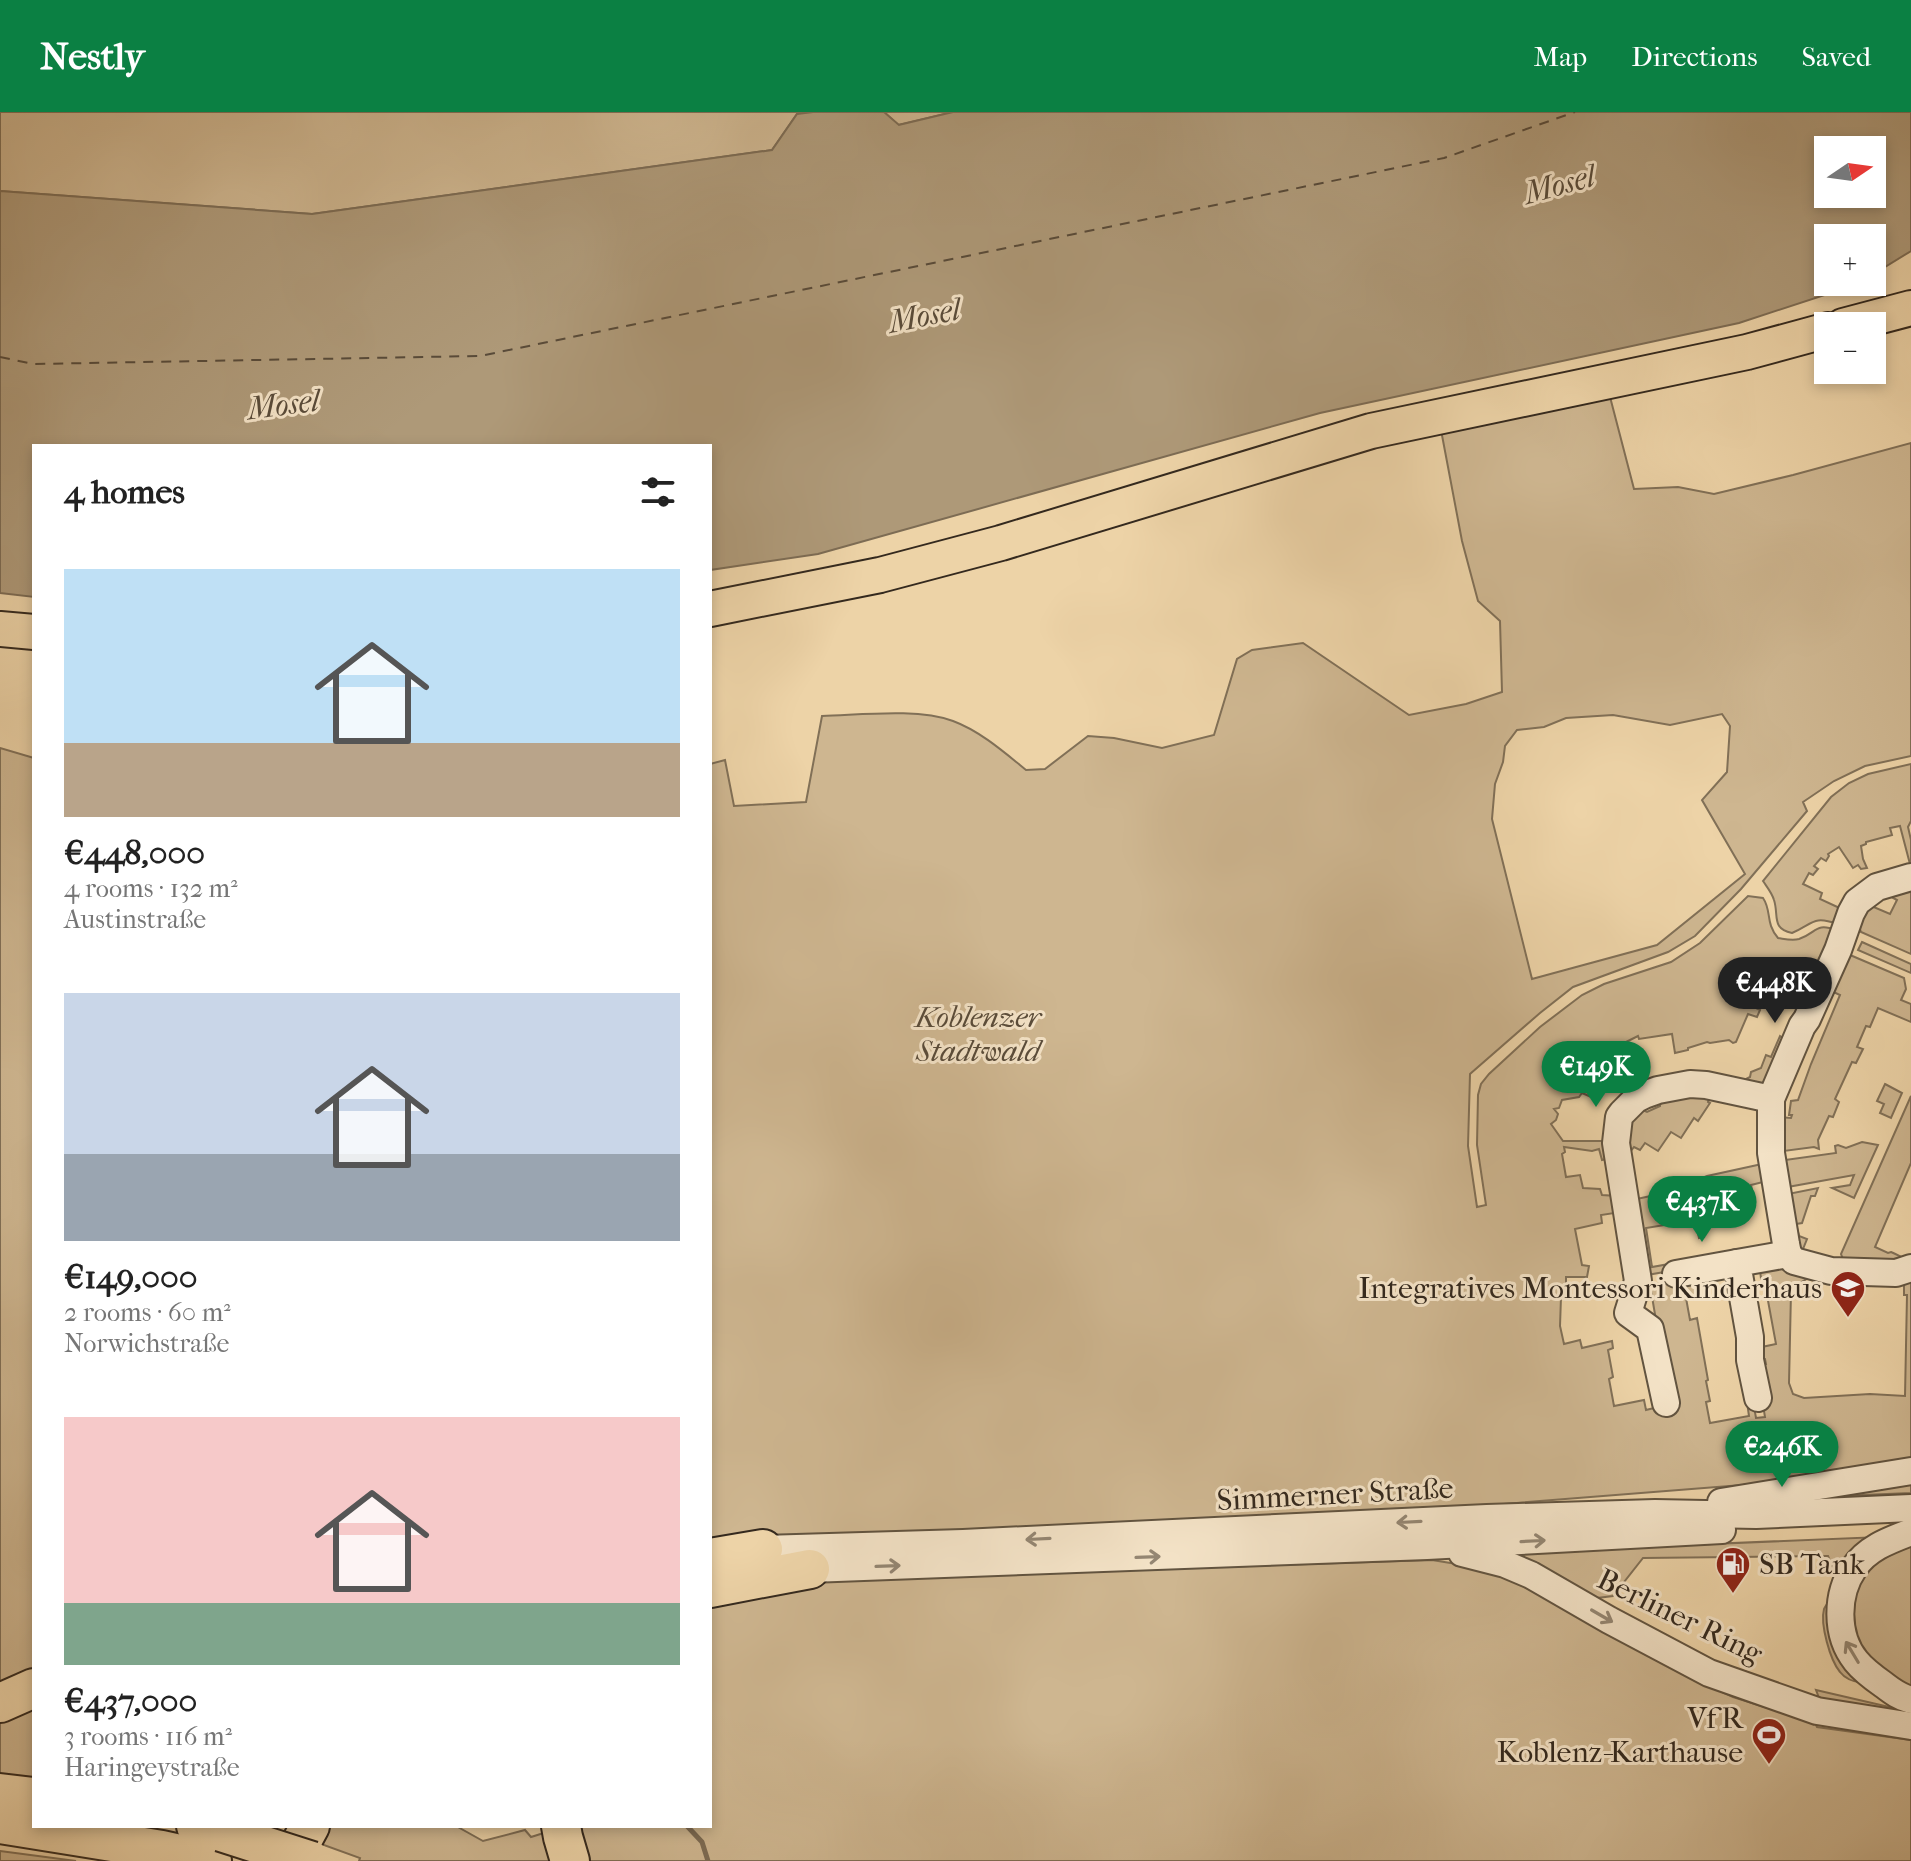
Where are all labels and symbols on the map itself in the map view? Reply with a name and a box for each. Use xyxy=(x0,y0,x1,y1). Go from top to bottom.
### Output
north arrow xyxy=(1814,136,1886,208)
water label: Mosel xyxy=(1518,156,1602,212)
water label: Mosel xyxy=(883,290,966,341)
water label: Mosel xyxy=(243,381,324,427)
pin: €448K xyxy=(1719,957,1831,1025)
park label: Koblenzer Stadtwald xyxy=(913,1000,1044,1069)
pin: €149K xyxy=(1540,1041,1652,1109)
pin: €437K xyxy=(1646,1176,1758,1244)
school or university icon: Integratives Montessori Kinderhaus xyxy=(1829,1269,1867,1319)
place label: Integratives Montessori Kinderhaus xyxy=(1358,1271,1822,1306)
pin: €246K xyxy=(1726,1421,1838,1489)
street label: Simmerner Straße xyxy=(1216,1471,1454,1518)
one-way arrow xyxy=(1396,1515,1423,1530)
one-way arrow xyxy=(1025,1532,1052,1547)
one-way arrow xyxy=(1519,1533,1546,1548)
fuel station icon: SB Tank xyxy=(1714,1545,1752,1595)
place label: SB Tank xyxy=(1759,1547,1865,1582)
one-way arrow xyxy=(1134,1549,1161,1564)
one-way arrow xyxy=(874,1559,901,1574)
street label: Berliner Ring xyxy=(1591,1561,1769,1672)
one-way arrow xyxy=(1590,1608,1613,1624)
one-way arrow xyxy=(1844,1641,1860,1664)
place label: VfR Koblenz-Karthause xyxy=(1497,1701,1744,1770)
sports icon: VfR Koblenz-Karthause xyxy=(1750,1716,1788,1766)

